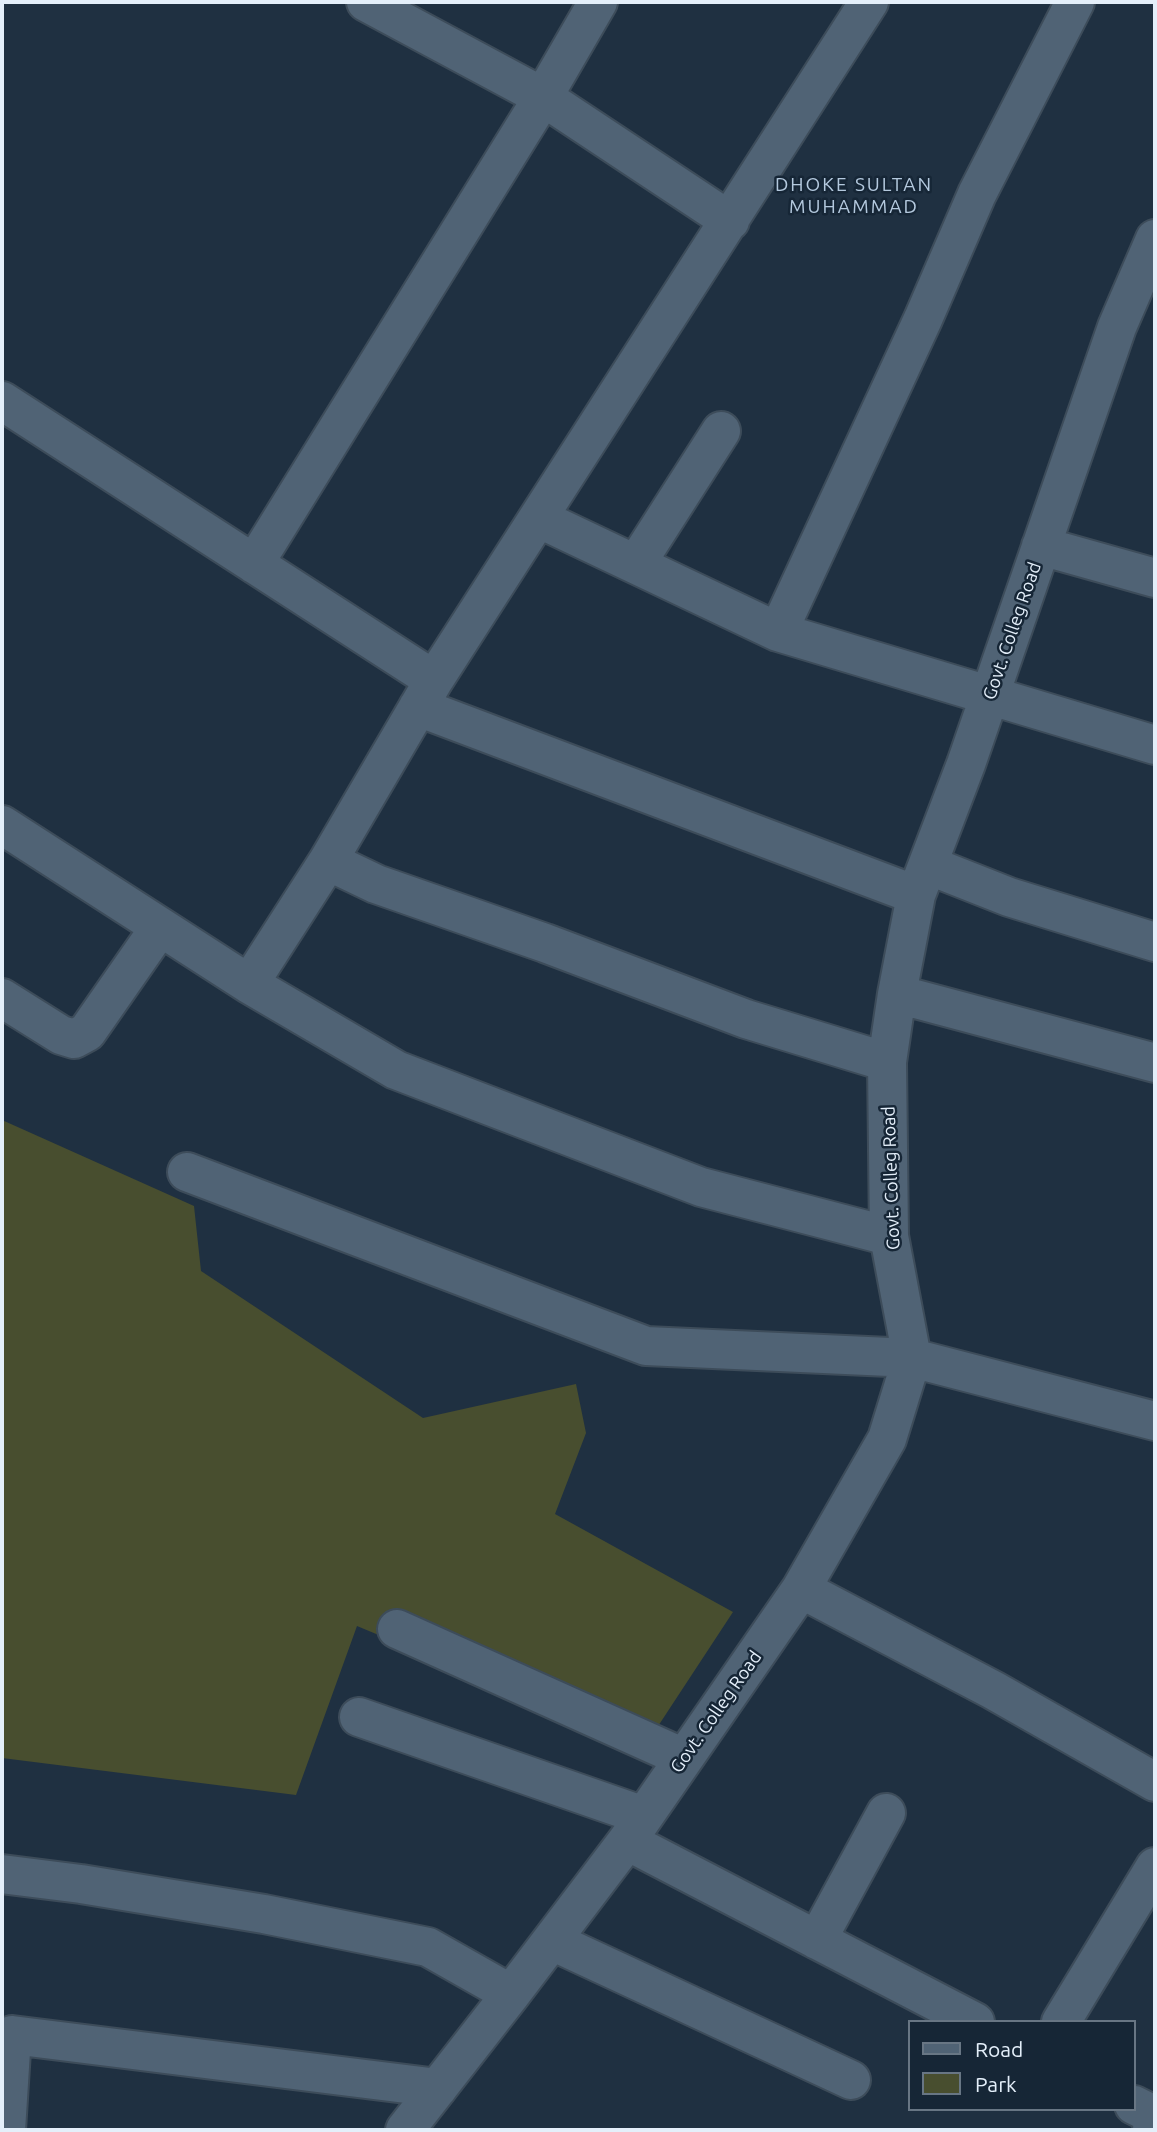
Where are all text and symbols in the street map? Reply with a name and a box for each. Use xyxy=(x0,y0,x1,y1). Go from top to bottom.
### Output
district label: DHOKE SULTAN MUHAMMAD xyxy=(776,174,932,218)
street label: Govt. Colleg Road xyxy=(978,559,1046,703)
street label: Govt. Colleg Road xyxy=(878,1106,904,1250)
street label: Govt. Colleg Road xyxy=(666,1647,766,1777)
legend xyxy=(908,2020,1136,2111)
text: Road xyxy=(975,2037,1023,2061)
text: Park xyxy=(975,2072,1017,2096)

